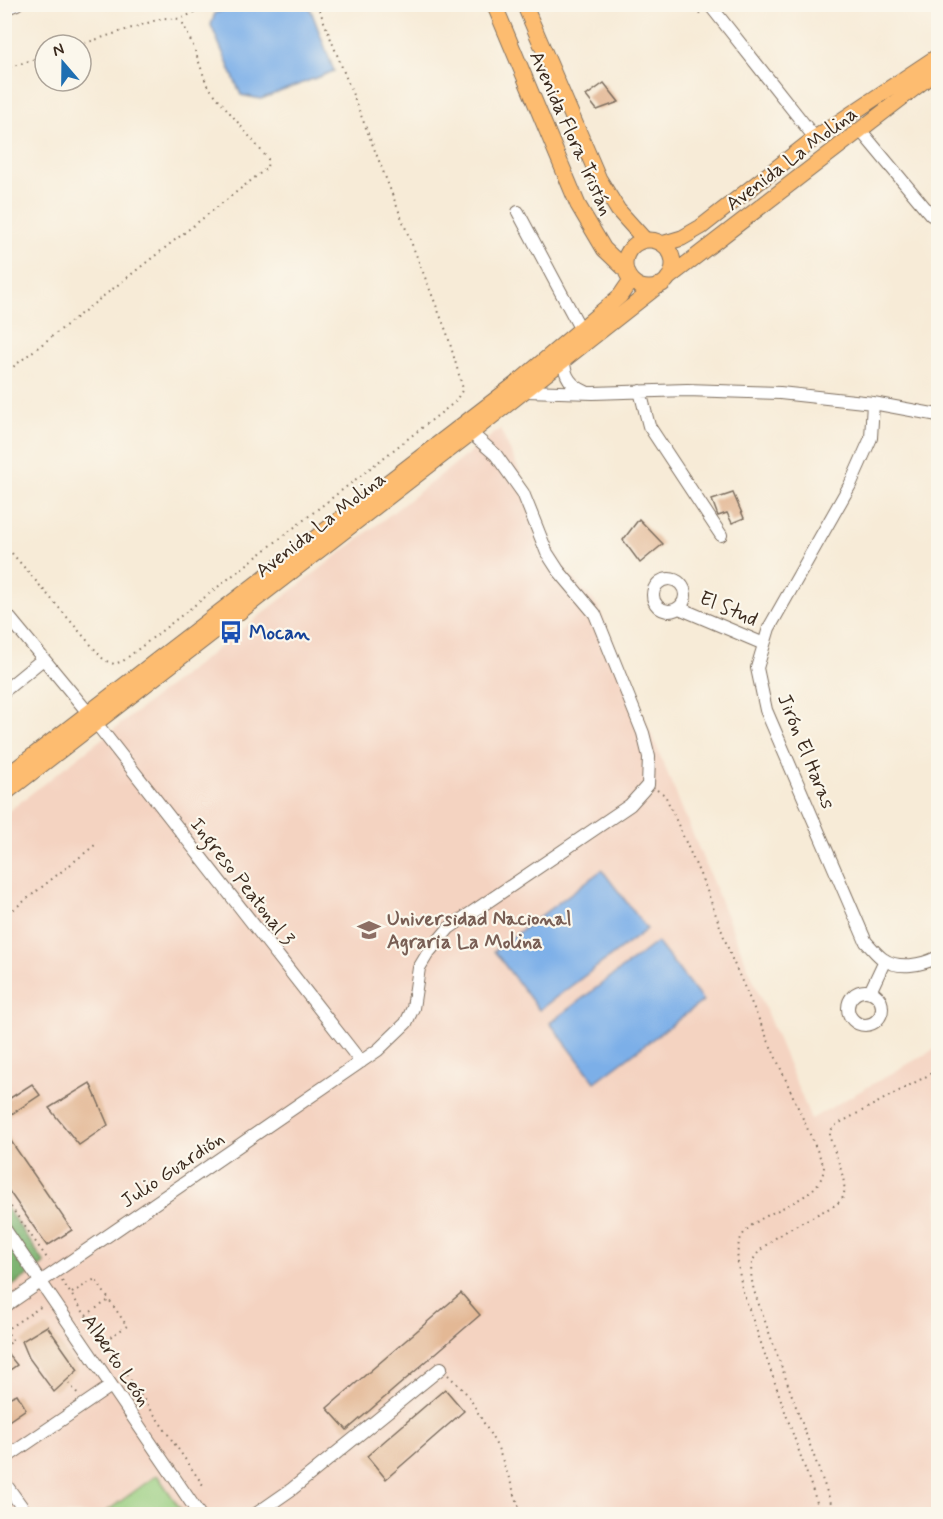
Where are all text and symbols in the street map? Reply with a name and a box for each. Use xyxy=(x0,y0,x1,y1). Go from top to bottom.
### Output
north arrow xyxy=(33,33,93,93)
text: N xyxy=(50,39,67,62)
street label: Avenida Flora Tristán xyxy=(522,47,619,220)
street label: Avenida La Molina xyxy=(721,101,863,218)
street label: Avenida La Molina xyxy=(250,466,392,585)
street label: El Stud xyxy=(695,585,762,634)
bus stop icon: Mocan xyxy=(218,619,244,645)
place label: Mocan xyxy=(249,620,310,647)
street label: Jirón El Haras xyxy=(770,690,841,813)
street label: Ingreso Peatonal 3 xyxy=(182,812,300,953)
place label: Universidad Nacional Agraria La Molina xyxy=(387,906,571,956)
school or university icon: Universidad Nacional Agraria La Molina xyxy=(356,917,382,943)
street label: Julio Guardión xyxy=(116,1126,230,1215)
street label: Alberto León xyxy=(75,1309,157,1412)

